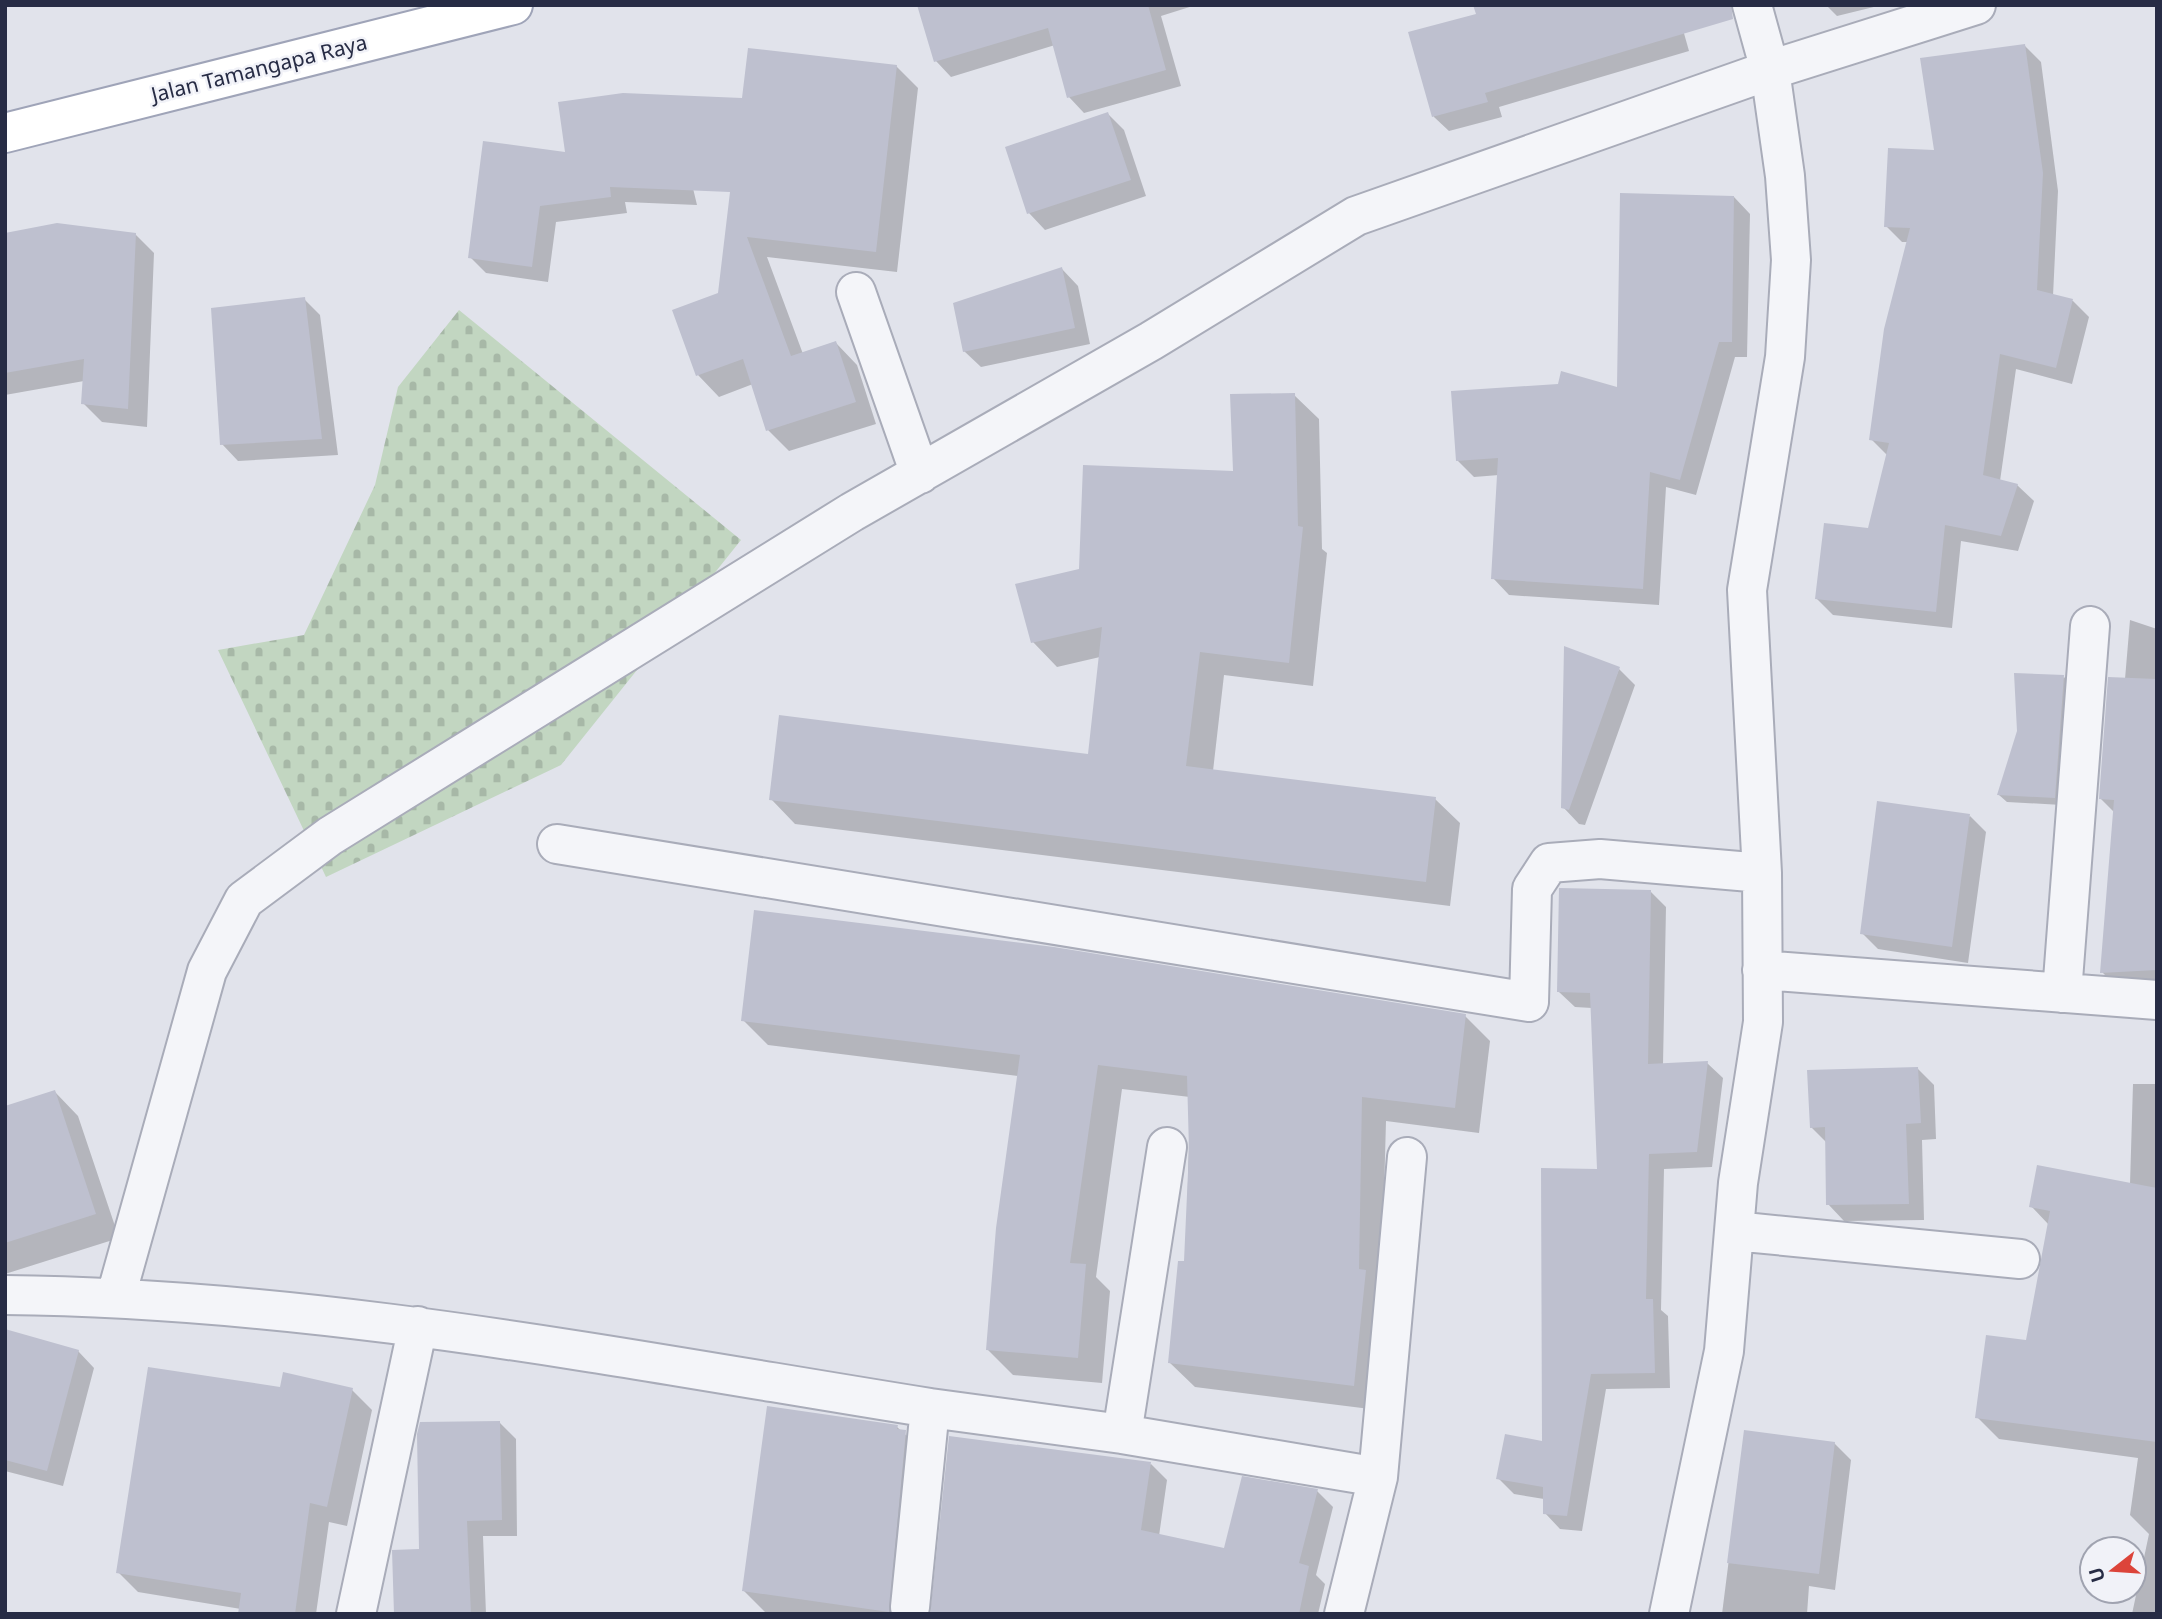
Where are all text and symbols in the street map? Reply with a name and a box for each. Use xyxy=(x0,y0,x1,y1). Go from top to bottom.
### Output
street label: Jalan Tamangapa Raya xyxy=(146,28,370,109)
north arrow xyxy=(2078,1535,2148,1605)
text: U xyxy=(2082,1564,2111,1586)

